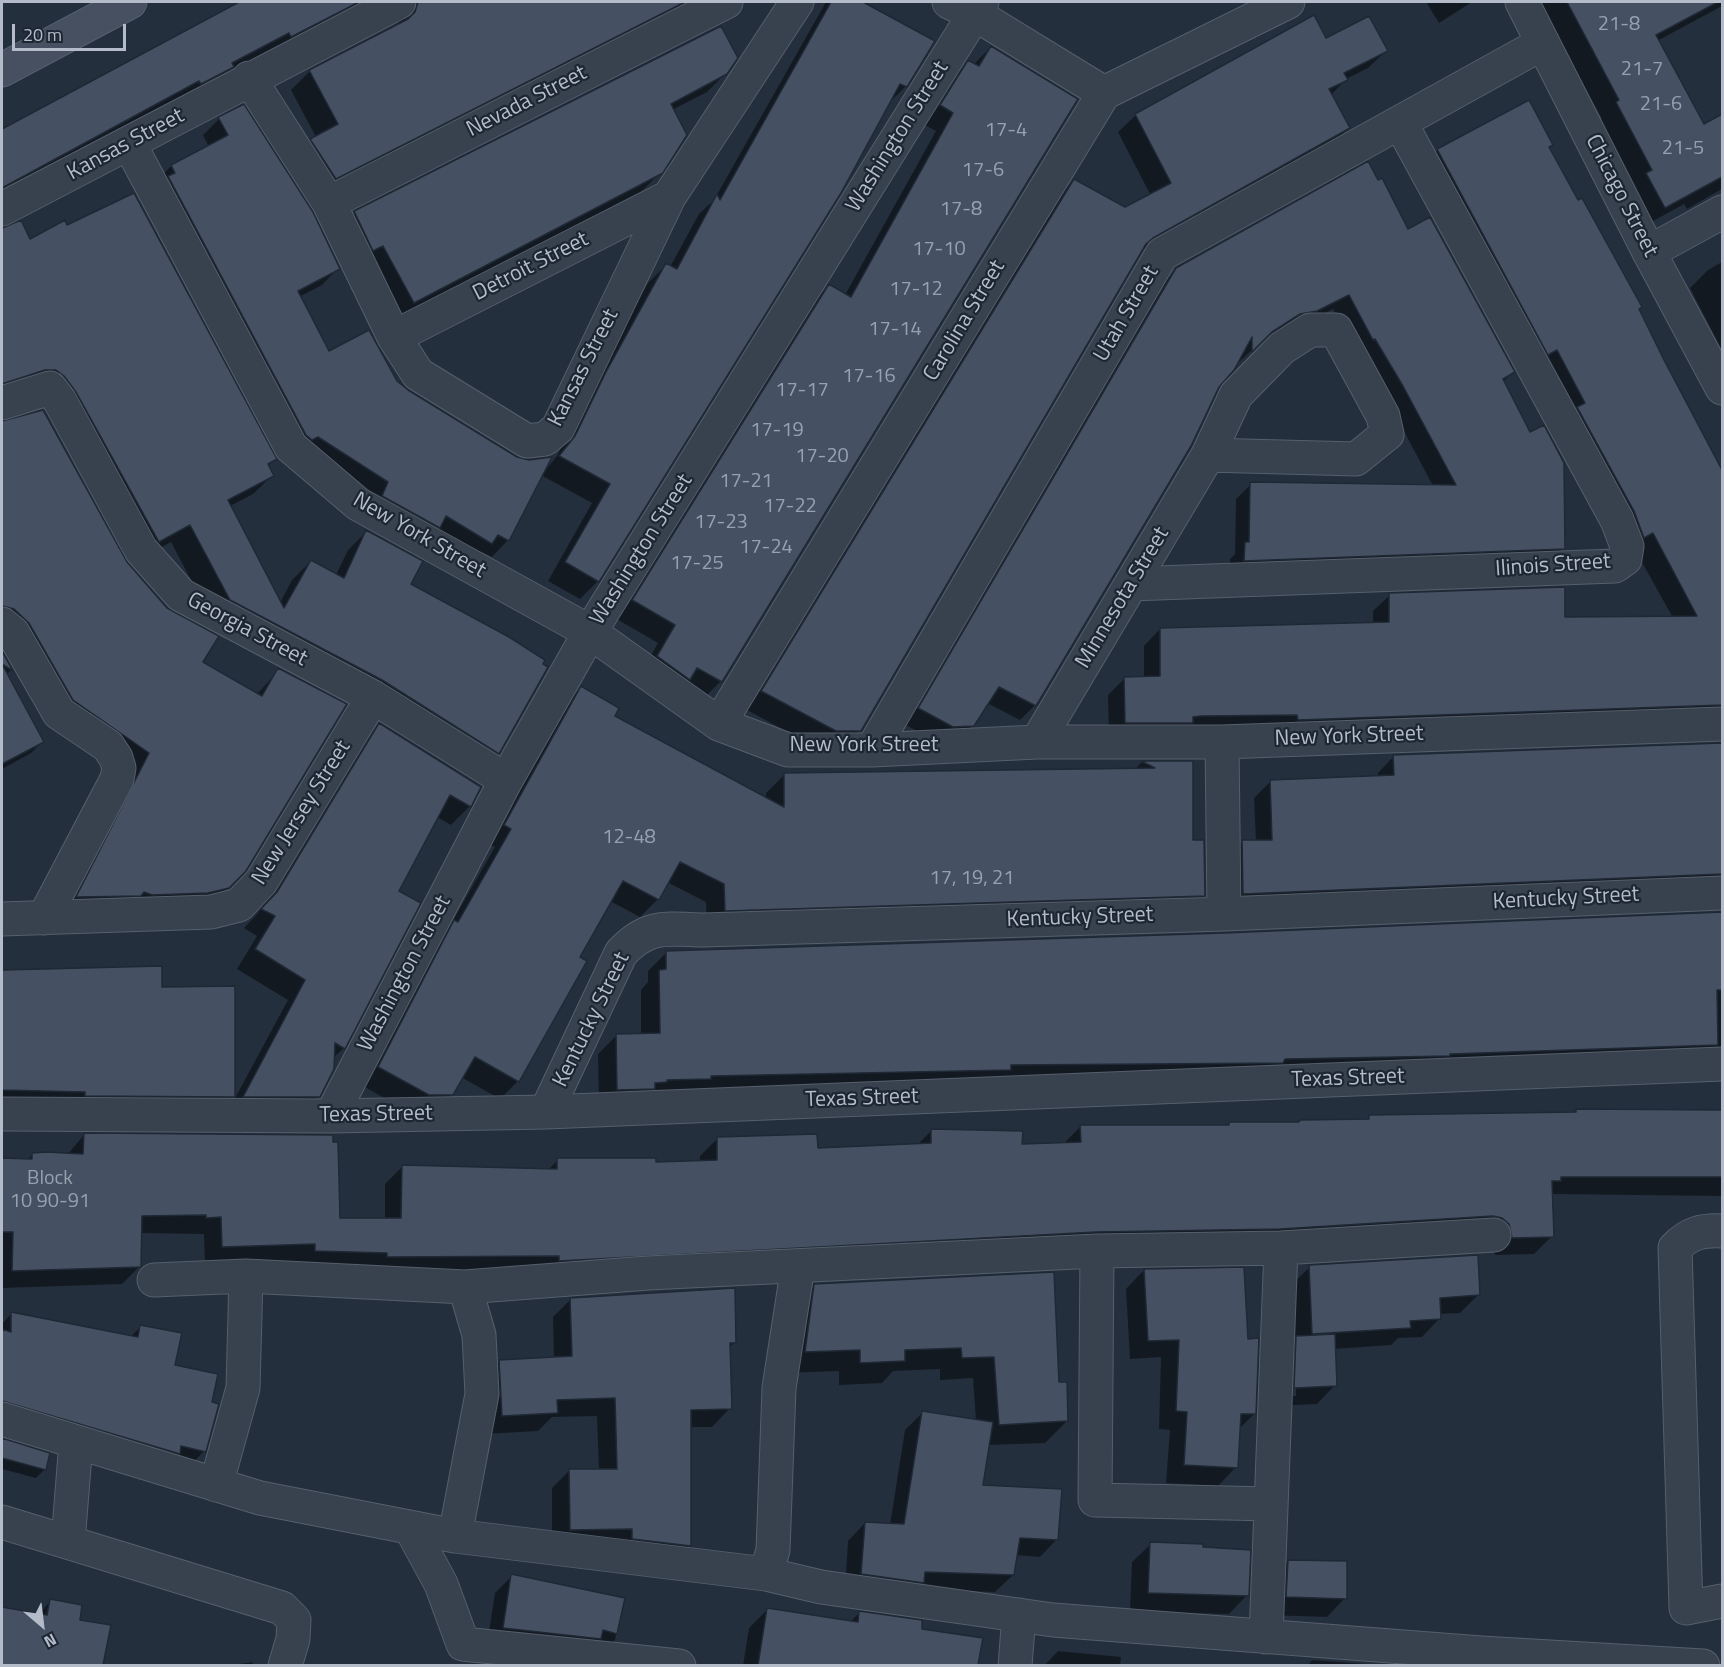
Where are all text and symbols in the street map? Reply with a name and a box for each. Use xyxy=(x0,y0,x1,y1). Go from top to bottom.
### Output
scale bar xyxy=(15,12,129,50)
house number: 21-8 xyxy=(1598,13,1640,37)
text: 20 m xyxy=(23,21,62,48)
street label: Washington Street xyxy=(841,57,955,217)
house number: 21-7 xyxy=(1621,58,1663,82)
street label: Nevada Street xyxy=(462,60,592,144)
house number: 21-6 xyxy=(1640,93,1682,117)
street label: Kansas Street xyxy=(63,103,189,187)
house number: 17-4 xyxy=(985,119,1027,143)
street label: Chicago Street xyxy=(1579,130,1663,262)
house number: 21-5 xyxy=(1662,137,1704,161)
house number: 17-6 xyxy=(962,159,1004,183)
house number: 17-8 xyxy=(940,198,982,222)
street label: Detroit Street xyxy=(469,227,593,307)
house number: 17-10 xyxy=(912,238,966,262)
street label: Carolina Street xyxy=(919,256,1011,386)
street label: Utah Street xyxy=(1089,261,1165,367)
house number: 17-12 xyxy=(889,278,943,302)
street label: Kansas Street xyxy=(543,305,625,431)
house number: 17-14 xyxy=(868,318,922,342)
house number: 17-16 xyxy=(842,365,896,389)
house number: 17-17 xyxy=(775,379,829,403)
house number: 17-19 xyxy=(750,419,804,443)
house number: 17-20 xyxy=(795,445,849,469)
street label: Washington Street xyxy=(585,470,699,630)
house number: 17-21 xyxy=(719,470,773,494)
street label: New York Street xyxy=(348,487,490,585)
house number: 17-22 xyxy=(763,495,817,519)
house number: 17-23 xyxy=(694,511,748,535)
street label: Minnesota Street xyxy=(1070,523,1176,673)
house number: 17-24 xyxy=(739,536,793,560)
street label: Ilinois Street xyxy=(1495,549,1611,583)
house number: 17-25 xyxy=(670,552,724,576)
street label: Georgia Street xyxy=(182,587,312,673)
street label: New York Street xyxy=(1274,721,1424,753)
street label: New York Street xyxy=(790,733,938,759)
street label: New Jersey Street xyxy=(247,736,357,890)
house number: 12-48 xyxy=(602,826,656,850)
house number: 17, 19, 21 xyxy=(930,867,1014,891)
street label: Kentucky Street xyxy=(1492,882,1640,916)
street label: Washington Street xyxy=(353,891,457,1057)
street label: Kentucky Street xyxy=(1006,902,1154,934)
street label: Kentucky Street xyxy=(548,948,636,1092)
street label: Texas Street xyxy=(1291,1064,1405,1094)
street label: Texas Street xyxy=(805,1084,919,1114)
street label: Texas Street xyxy=(319,1101,433,1129)
house number: Block 10 90-91 xyxy=(10,1167,90,1214)
north arrow xyxy=(12,1595,72,1655)
text: N xyxy=(40,1628,61,1654)

